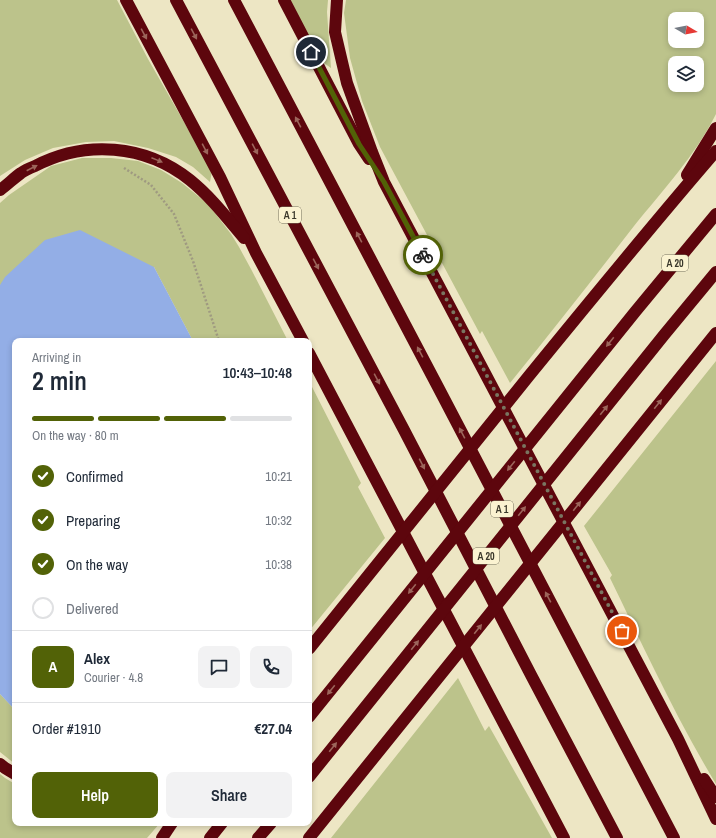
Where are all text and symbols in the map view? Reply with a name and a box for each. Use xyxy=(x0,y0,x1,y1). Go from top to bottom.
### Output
north arrow xyxy=(668,12,704,48)
map controls xyxy=(668,12,704,92)
one-way arrow xyxy=(141,29,148,40)
one-way arrow xyxy=(191,29,198,40)
pin xyxy=(294,35,328,69)
icon: home xyxy=(300,41,322,63)
button: layers xyxy=(668,56,704,92)
one-way arrow xyxy=(295,116,302,128)
one-way arrow xyxy=(202,143,209,155)
one-way arrow xyxy=(252,143,258,155)
one-way arrow xyxy=(151,158,163,164)
one-way arrow xyxy=(26,165,37,171)
road number: A 1 xyxy=(279,207,301,223)
one-way arrow xyxy=(356,231,362,243)
courier xyxy=(403,235,443,275)
icon: bike xyxy=(412,244,434,266)
road number: A 20 xyxy=(662,255,688,271)
one-way arrow xyxy=(313,258,319,270)
one-way arrow xyxy=(606,337,615,348)
one-way arrow xyxy=(417,346,423,358)
text: Arriving in xyxy=(32,349,81,366)
text: 10:43–10:48 xyxy=(223,362,292,383)
text: 2 min xyxy=(32,363,87,398)
one-way arrow xyxy=(374,373,380,385)
one-way arrow xyxy=(654,399,663,410)
one-way arrow xyxy=(599,404,608,415)
text: On the way · 80 m xyxy=(32,427,119,444)
one-way arrow xyxy=(459,427,465,438)
one-way arrow xyxy=(418,459,425,470)
one-way arrow xyxy=(507,460,516,471)
icon: check xyxy=(32,465,54,487)
text: Confirmed xyxy=(66,466,123,487)
text: 10:21 xyxy=(265,468,292,485)
one-way arrow xyxy=(572,500,581,511)
road number: A 1 xyxy=(491,501,513,517)
one-way arrow xyxy=(518,506,527,516)
icon: check xyxy=(32,509,54,531)
text: Preparing xyxy=(66,510,120,531)
text: 10:32 xyxy=(265,512,292,529)
road number: A 20 xyxy=(473,548,499,564)
icon: check xyxy=(32,553,54,575)
text: On the way xyxy=(66,554,128,575)
text: 10:38 xyxy=(265,556,292,573)
one-way arrow xyxy=(408,583,417,594)
one-way arrow xyxy=(545,592,551,603)
text: Delivered xyxy=(66,598,119,619)
pin xyxy=(605,614,639,648)
icon: bag xyxy=(611,620,633,642)
one-way arrow xyxy=(473,623,482,634)
one-way arrow xyxy=(410,640,419,651)
button: chat xyxy=(198,646,240,688)
button: phone xyxy=(250,646,292,688)
text: Alex xyxy=(84,648,110,669)
text: A xyxy=(49,656,57,677)
text: Courier · 4.8 xyxy=(84,669,143,686)
one-way arrow xyxy=(327,685,335,696)
text: Order #1910 xyxy=(32,718,101,739)
text: €27.04 xyxy=(254,718,292,739)
one-way arrow xyxy=(329,741,338,752)
button: Help xyxy=(32,772,158,818)
button: Share xyxy=(166,772,292,818)

